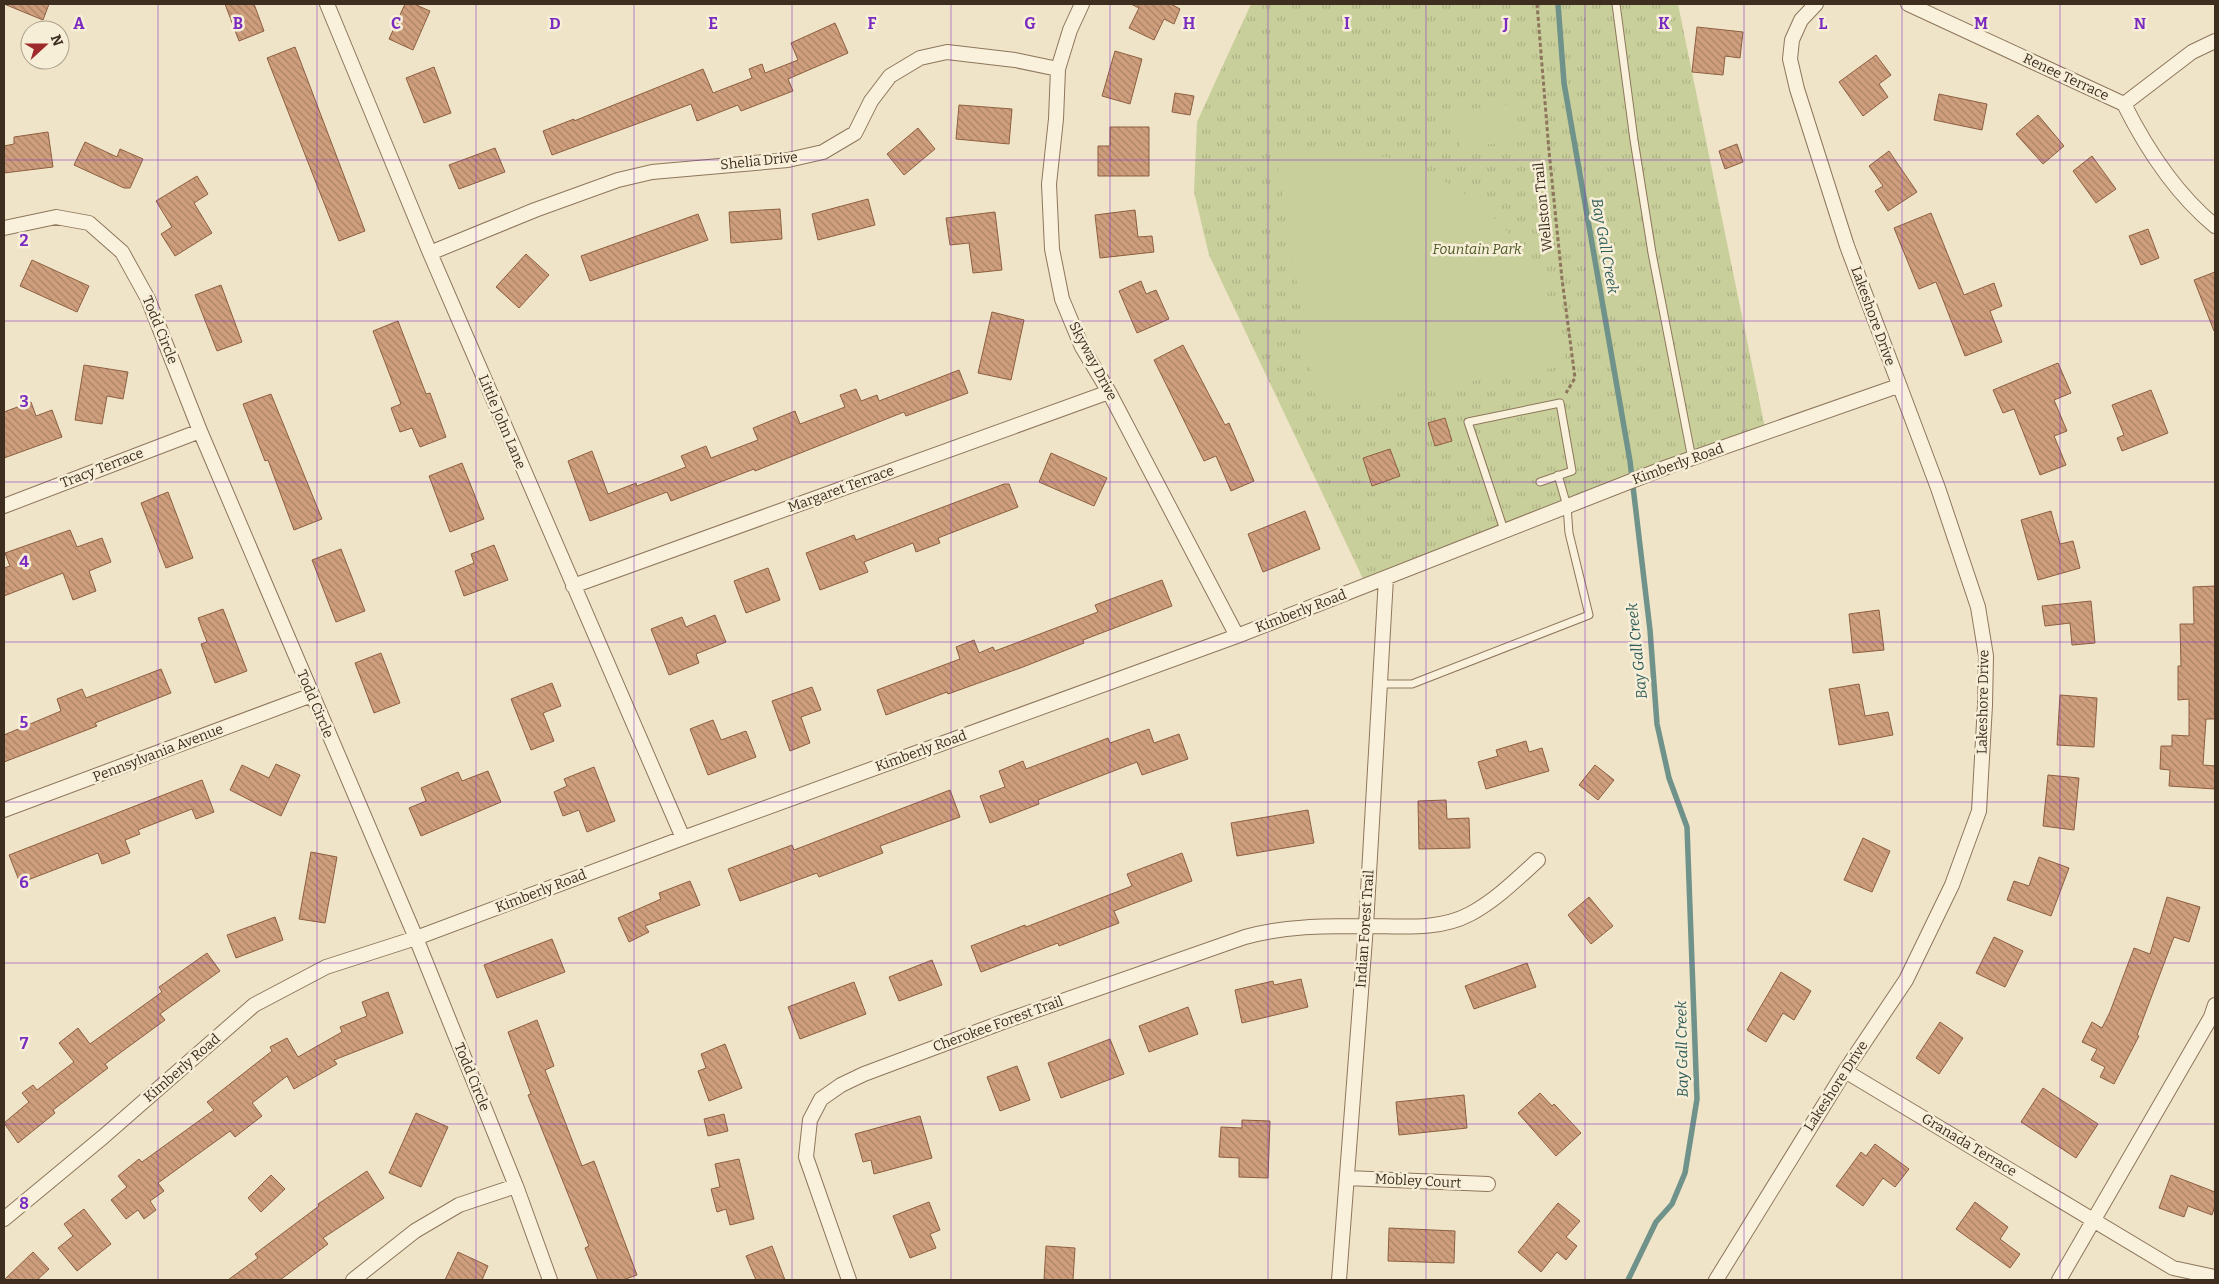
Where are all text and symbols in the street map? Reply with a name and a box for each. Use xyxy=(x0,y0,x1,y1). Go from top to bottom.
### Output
text: A xyxy=(73,14,85,33)
text: B xyxy=(233,14,243,33)
text: C xyxy=(391,14,401,33)
text: D xyxy=(549,14,561,33)
text: E xyxy=(708,14,718,33)
text: F xyxy=(868,14,877,33)
text: G xyxy=(1024,14,1036,33)
text: H xyxy=(1183,14,1196,33)
text: I xyxy=(1344,14,1350,33)
text: J xyxy=(1502,14,1509,33)
text: K xyxy=(1658,14,1670,33)
text: L xyxy=(1819,14,1828,33)
text: M xyxy=(1974,14,1988,33)
text: N xyxy=(2134,14,2146,33)
north arrow xyxy=(20,20,70,70)
text: N xyxy=(47,32,67,49)
street label: Renee Terrace xyxy=(2020,50,2112,104)
street label: Shelia Drive xyxy=(719,148,799,174)
street label: Wellston Trail xyxy=(1530,161,1556,253)
water label: Bay Gall Creek xyxy=(1588,197,1622,296)
text: 2 xyxy=(19,231,29,250)
park label: Fountain Park xyxy=(1432,241,1522,258)
street label: Lakeshore Drive xyxy=(1847,264,1899,368)
street label: Todd Circle xyxy=(139,293,181,367)
street label: Skyway Drive xyxy=(1065,319,1121,403)
street label: Little John Lane xyxy=(474,372,530,472)
text: 3 xyxy=(19,392,29,411)
street label: Kimberly Road xyxy=(1630,440,1726,488)
street label: Tracy Terrace xyxy=(58,444,146,492)
street label: Margaret Terrace xyxy=(786,462,896,516)
text: 4 xyxy=(19,552,29,571)
street label: Kimberly Road xyxy=(1253,586,1349,636)
water label: Bay Gall Creek xyxy=(1623,601,1651,700)
street label: Lakeshore Drive xyxy=(1974,650,1992,754)
street label: Todd Circle xyxy=(293,667,337,741)
text: 5 xyxy=(20,713,29,732)
street label: Pennsylvania Avenue xyxy=(90,720,226,786)
street label: Kimberly Road xyxy=(873,727,969,775)
street label: Kimberly Road xyxy=(493,866,589,916)
street label: Indian Forest Trail xyxy=(1352,869,1378,989)
text: 6 xyxy=(19,873,29,892)
street label: Cherokee Forest Trail xyxy=(931,993,1065,1055)
water label: Bay Gall Creek xyxy=(1672,1000,1692,1098)
street label: Kimberly Road xyxy=(140,1030,224,1106)
text: 7 xyxy=(20,1034,29,1053)
street label: Lakeshore Drive xyxy=(1800,1038,1872,1134)
street label: Todd Circle xyxy=(451,1040,493,1114)
street label: Granada Terrace xyxy=(1918,1110,2020,1180)
street label: Mobley Court xyxy=(1374,1170,1462,1192)
text: 8 xyxy=(19,1194,29,1213)

